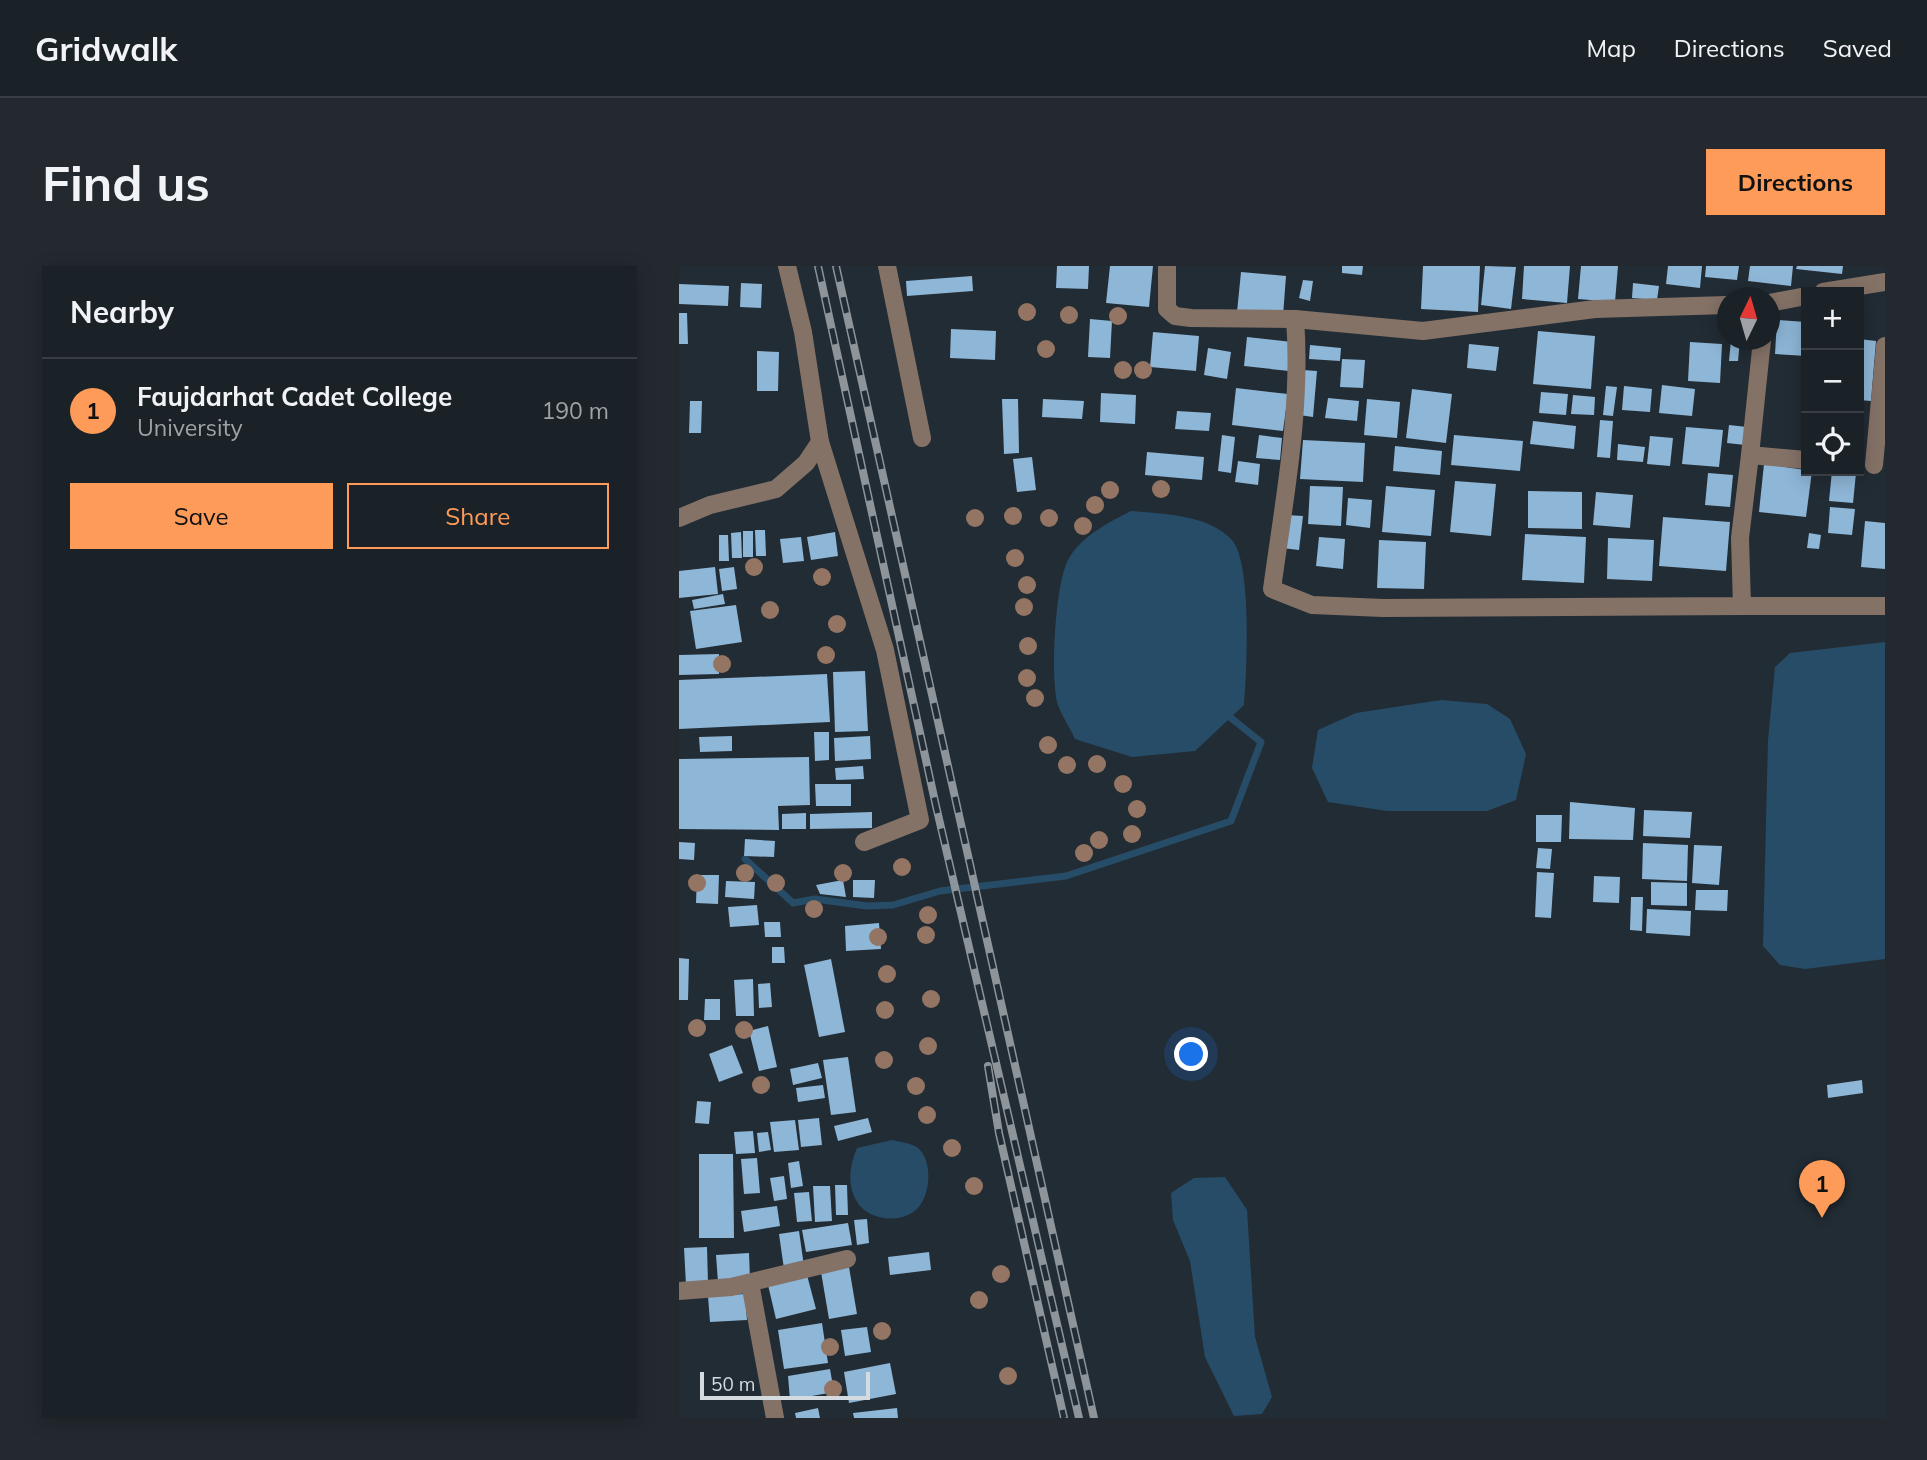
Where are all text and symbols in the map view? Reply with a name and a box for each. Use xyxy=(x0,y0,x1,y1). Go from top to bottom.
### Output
text: Gridwalk xyxy=(35,28,178,69)
text: Map xyxy=(1586,33,1636,63)
text: Directions xyxy=(1674,33,1785,63)
text: Saved xyxy=(1823,33,1892,63)
button: Directions xyxy=(1706,149,1885,215)
text: Find us xyxy=(42,152,210,213)
north arrow xyxy=(1717,287,1780,350)
map controls xyxy=(1801,287,1864,476)
button: + xyxy=(1801,287,1864,350)
text: Nearby xyxy=(70,293,174,331)
button: − xyxy=(1801,350,1864,413)
text: Faujdarhat Cadet College xyxy=(137,380,452,413)
text: 1 xyxy=(86,396,100,425)
text: 190 m xyxy=(541,396,609,425)
text: University xyxy=(137,413,243,442)
button: locate xyxy=(1801,413,1864,476)
button: Save xyxy=(70,483,333,549)
button: Share xyxy=(347,483,609,549)
your location xyxy=(1174,1037,1208,1071)
pin: 1 xyxy=(1799,1160,1845,1218)
scale bar xyxy=(700,1369,870,1401)
text: 50 m xyxy=(711,1372,755,1396)

